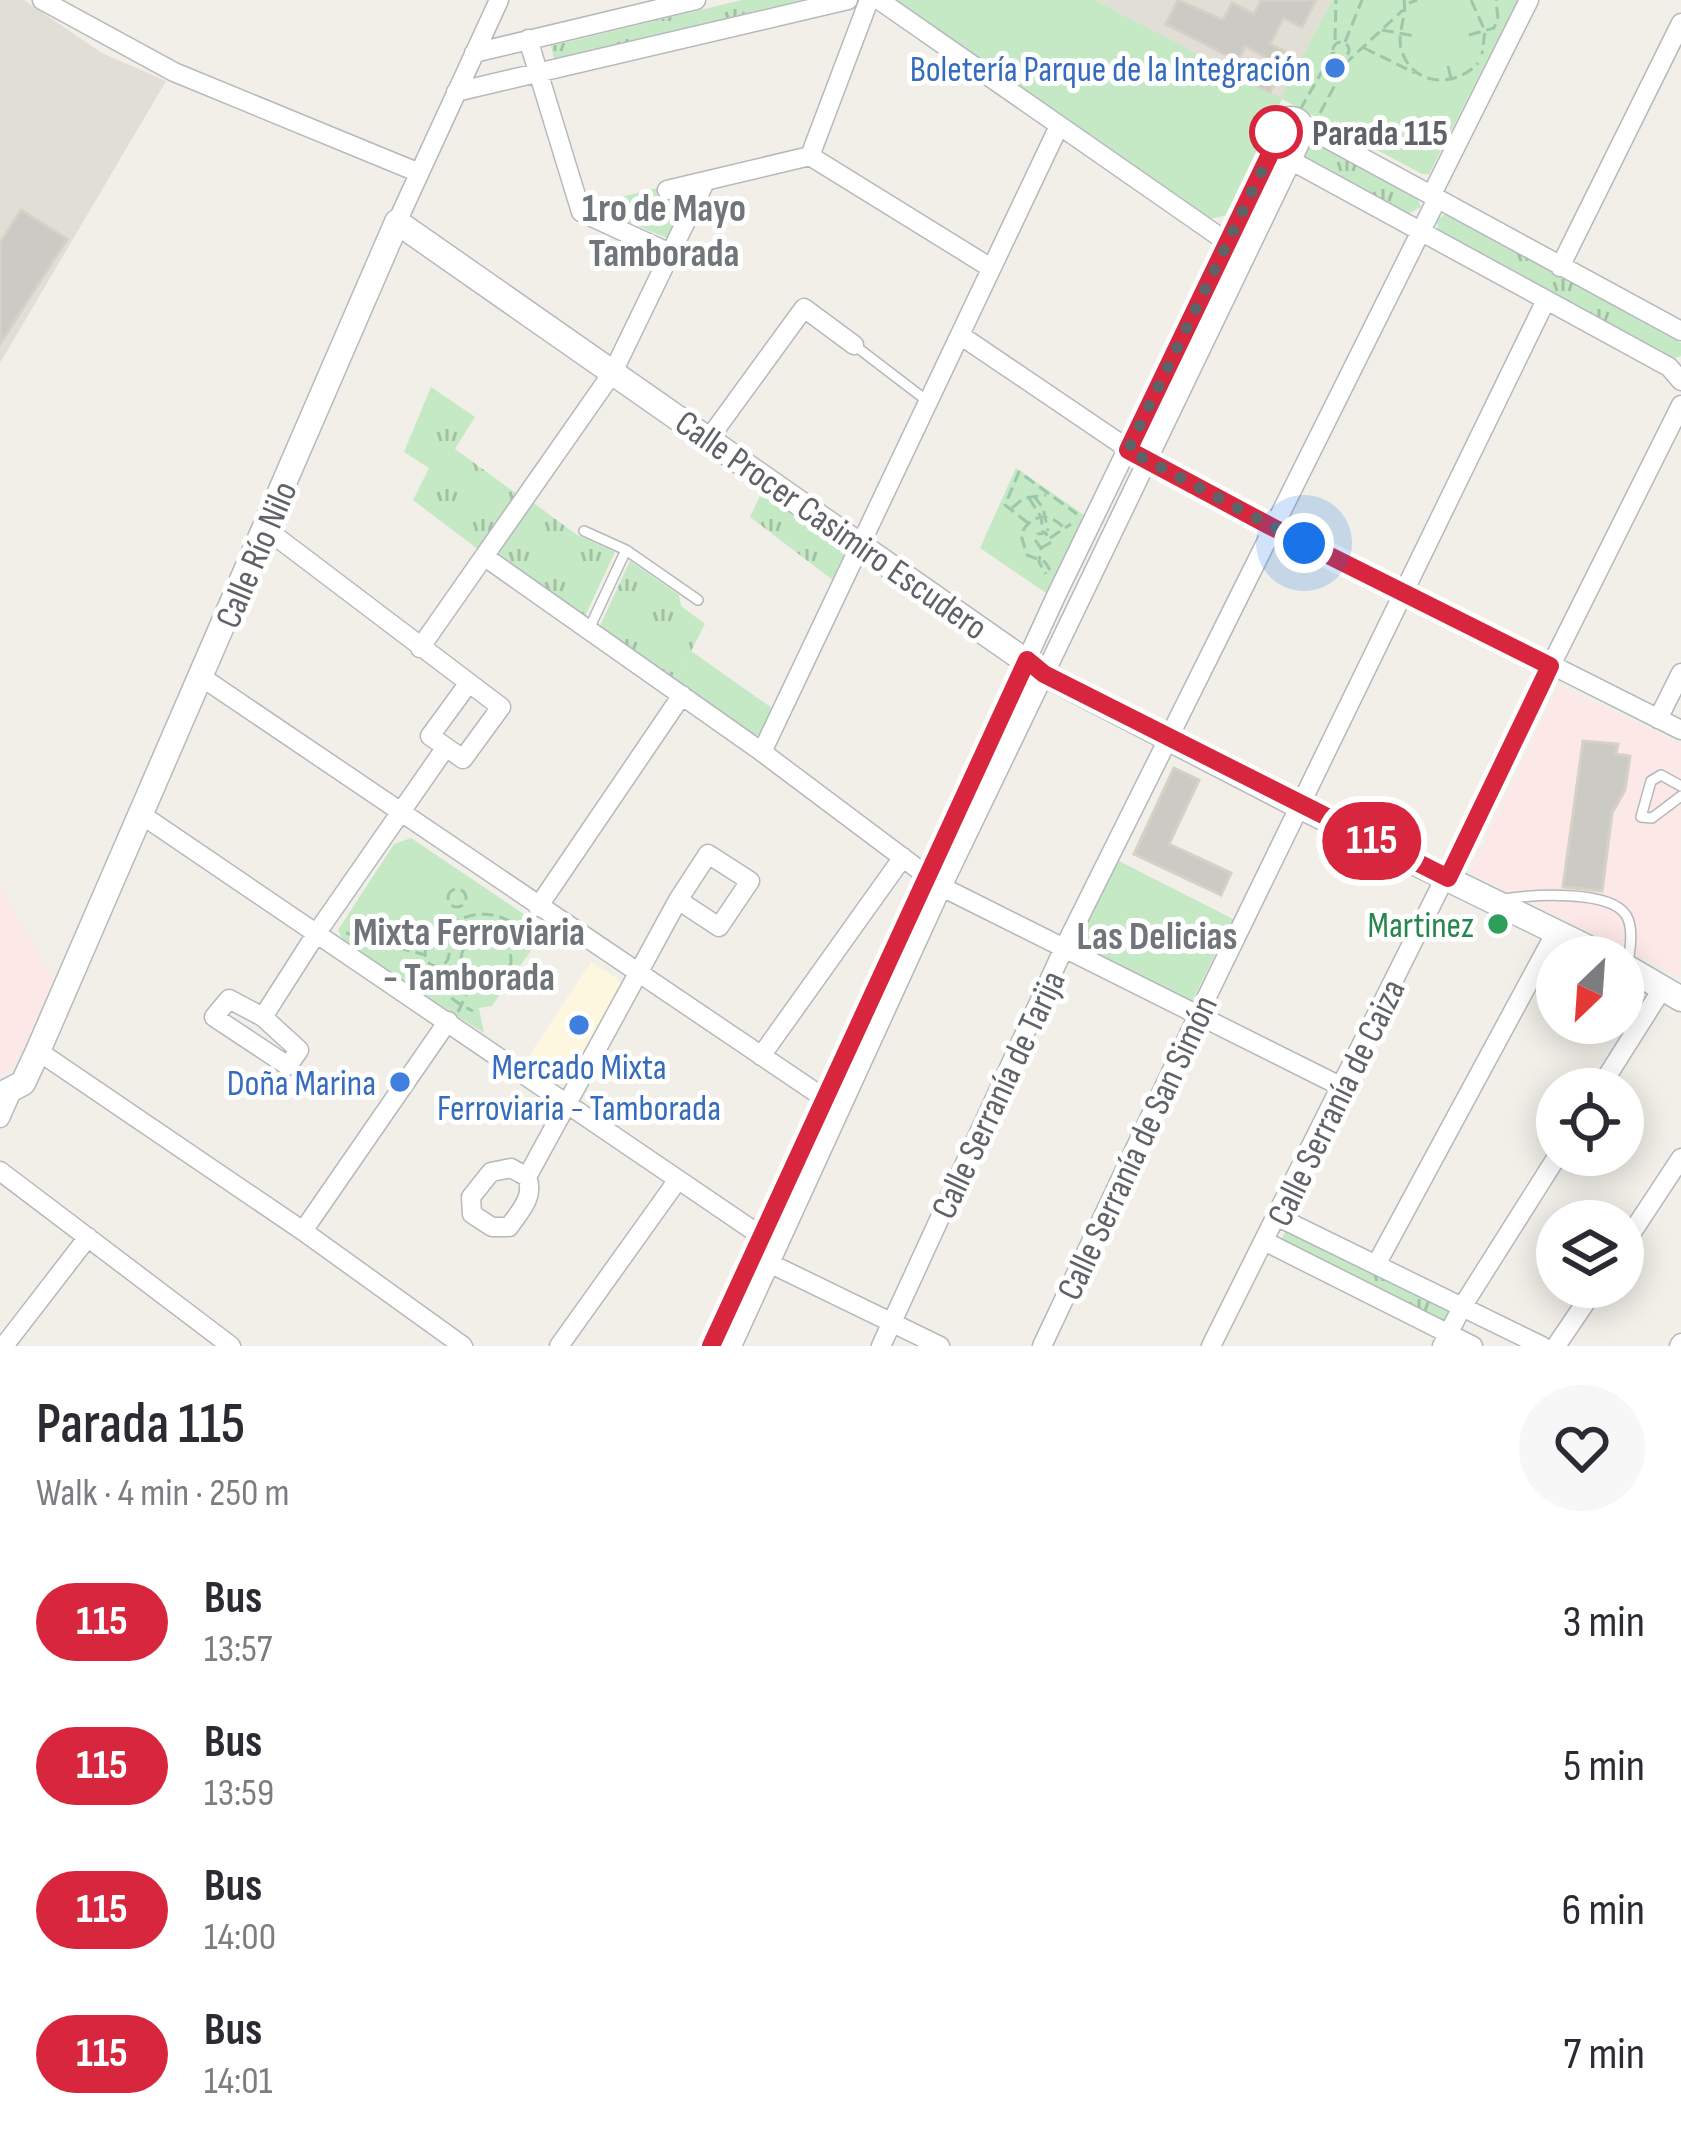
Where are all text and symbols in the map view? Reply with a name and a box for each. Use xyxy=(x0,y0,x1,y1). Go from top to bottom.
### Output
place label: Boletería Parque de la Integración xyxy=(910,49,1311,92)
marker: Boletería Parque de la Integración xyxy=(1322,55,1348,81)
marker: Parada 115 xyxy=(1251,107,1301,157)
place label: Parada 115 xyxy=(1312,113,1448,156)
district label: 1ro de Mayo Tamborada xyxy=(582,186,746,278)
street label: Calle Procer Casimiro Escudero xyxy=(666,402,995,650)
street label: Calle Río Nilo xyxy=(207,475,307,635)
your location xyxy=(1274,513,1334,573)
line badge: 115 xyxy=(1303,802,1441,880)
text: 115 xyxy=(1346,815,1398,866)
place label: Martinez xyxy=(1368,905,1474,948)
district label: Mixta Ferroviaria - Tamborada xyxy=(353,910,585,1002)
marker: Martinez xyxy=(1485,911,1511,937)
district label: Las Delicias xyxy=(1076,914,1238,961)
north arrow xyxy=(1536,936,1644,1044)
map controls xyxy=(1536,936,1644,1308)
street label: Calle Serranía de Tarija xyxy=(923,964,1075,1226)
street label: Calle Serranía de Caiza xyxy=(1259,973,1416,1234)
street label: Calle Serranía de San Simón xyxy=(1049,989,1228,1307)
marker: Mercado Mixta Ferroviaria - Tamborada xyxy=(566,1012,592,1038)
place label: Mercado Mixta Ferroviaria - Tamborada xyxy=(437,1047,721,1131)
place label: Doña Marina xyxy=(227,1063,376,1106)
button: locate xyxy=(1536,1068,1644,1176)
marker: Doña Marina xyxy=(387,1069,413,1095)
button: layers xyxy=(1536,1200,1644,1308)
button: heart xyxy=(1519,1385,1645,1511)
text: Parada 115 xyxy=(36,1391,245,1459)
text: Walk · 4 min · 250 m xyxy=(36,1470,290,1517)
text: Bus xyxy=(204,1571,262,1626)
text: 3 min xyxy=(1562,1595,1645,1650)
text: 115 xyxy=(76,1596,128,1647)
text: 13:57 xyxy=(204,1626,272,1673)
text: Bus xyxy=(204,1715,262,1770)
text: 5 min xyxy=(1563,1739,1645,1794)
text: 115 xyxy=(76,1740,128,1791)
text: 13:59 xyxy=(204,1770,274,1817)
text: Bus xyxy=(204,1859,262,1914)
text: 6 min xyxy=(1562,1883,1645,1938)
text: 115 xyxy=(76,1884,128,1935)
text: 14:00 xyxy=(204,1914,276,1961)
text: Bus xyxy=(204,2003,262,2058)
text: 7 min xyxy=(1563,2027,1645,2082)
text: 115 xyxy=(76,2028,128,2079)
text: 14:01 xyxy=(204,2058,272,2105)

